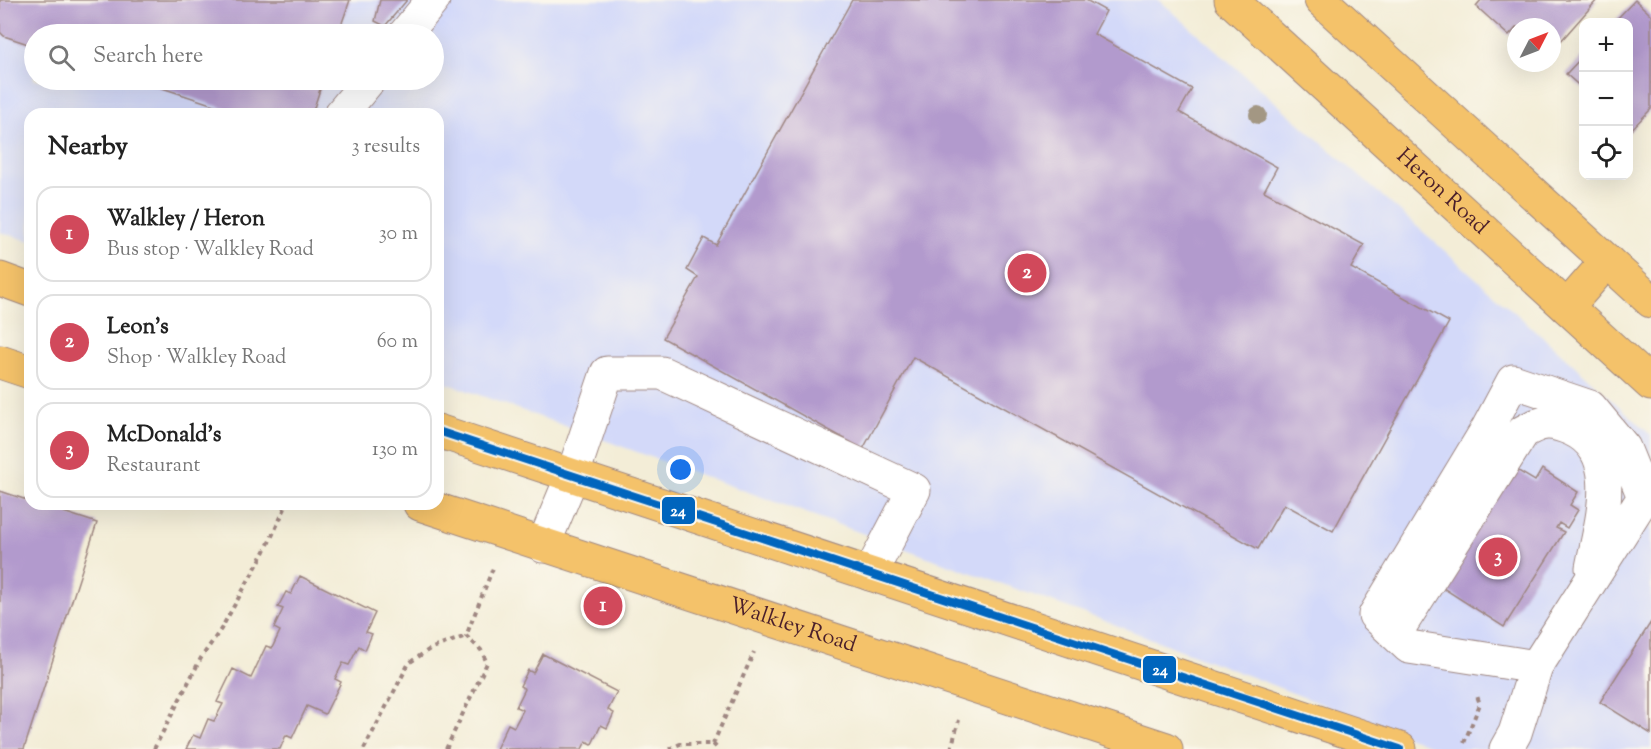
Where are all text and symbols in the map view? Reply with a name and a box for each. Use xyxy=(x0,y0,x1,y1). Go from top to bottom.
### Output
north arrow xyxy=(1507,18,1561,72)
map controls xyxy=(1579,18,1633,180)
button: + xyxy=(1579,18,1633,72)
search box xyxy=(24,24,444,90)
icon: search xyxy=(45,41,78,74)
text: Search here xyxy=(93,41,203,73)
button: − xyxy=(1579,72,1633,126)
button: locate xyxy=(1579,126,1633,180)
text: Nearby xyxy=(48,129,128,166)
text: 3 results xyxy=(351,133,420,162)
street label: Heron Road xyxy=(1388,142,1495,243)
text: Walkley / Heron xyxy=(107,204,265,236)
text: 1 xyxy=(66,220,73,249)
text: 30 m xyxy=(379,220,418,249)
text: Bus stop · Walkley Road xyxy=(107,236,314,265)
pin: 2 xyxy=(1008,250,1046,296)
text: Leon's xyxy=(107,312,169,344)
text: 2 xyxy=(65,328,74,357)
text: 60 m xyxy=(377,328,418,357)
text: Shop · Walkley Road xyxy=(107,344,286,373)
text: McDonald's xyxy=(107,420,221,452)
text: 3 xyxy=(65,436,74,465)
text: 130 m xyxy=(372,436,418,465)
text: Restaurant xyxy=(107,452,200,481)
your location xyxy=(666,455,695,484)
line badge: 24 xyxy=(661,496,696,525)
text: 24 xyxy=(670,501,686,524)
pin: 3 xyxy=(1478,534,1518,580)
pin: 1 xyxy=(584,584,622,628)
street label: Walkley Road xyxy=(724,590,860,662)
line badge: 24 xyxy=(1142,655,1177,684)
text: 24 xyxy=(1152,660,1168,683)

